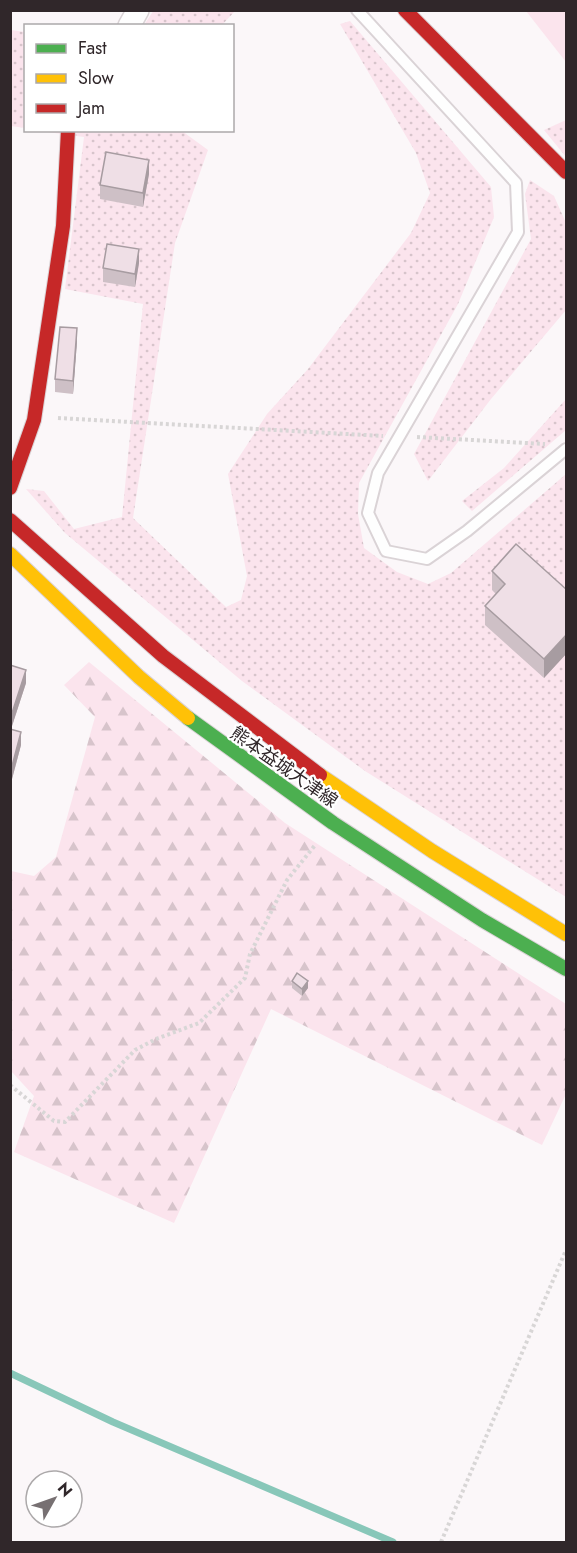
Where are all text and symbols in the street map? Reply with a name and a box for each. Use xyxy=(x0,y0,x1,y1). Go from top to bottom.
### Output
legend xyxy=(24,24,234,132)
text: Fast xyxy=(78,35,107,61)
text: Slow xyxy=(78,65,115,91)
text: Jam xyxy=(76,95,105,121)
street label: 熊本益城大津線 xyxy=(225,720,343,814)
north arrow xyxy=(24,1469,84,1529)
text: N xyxy=(52,1477,78,1502)

